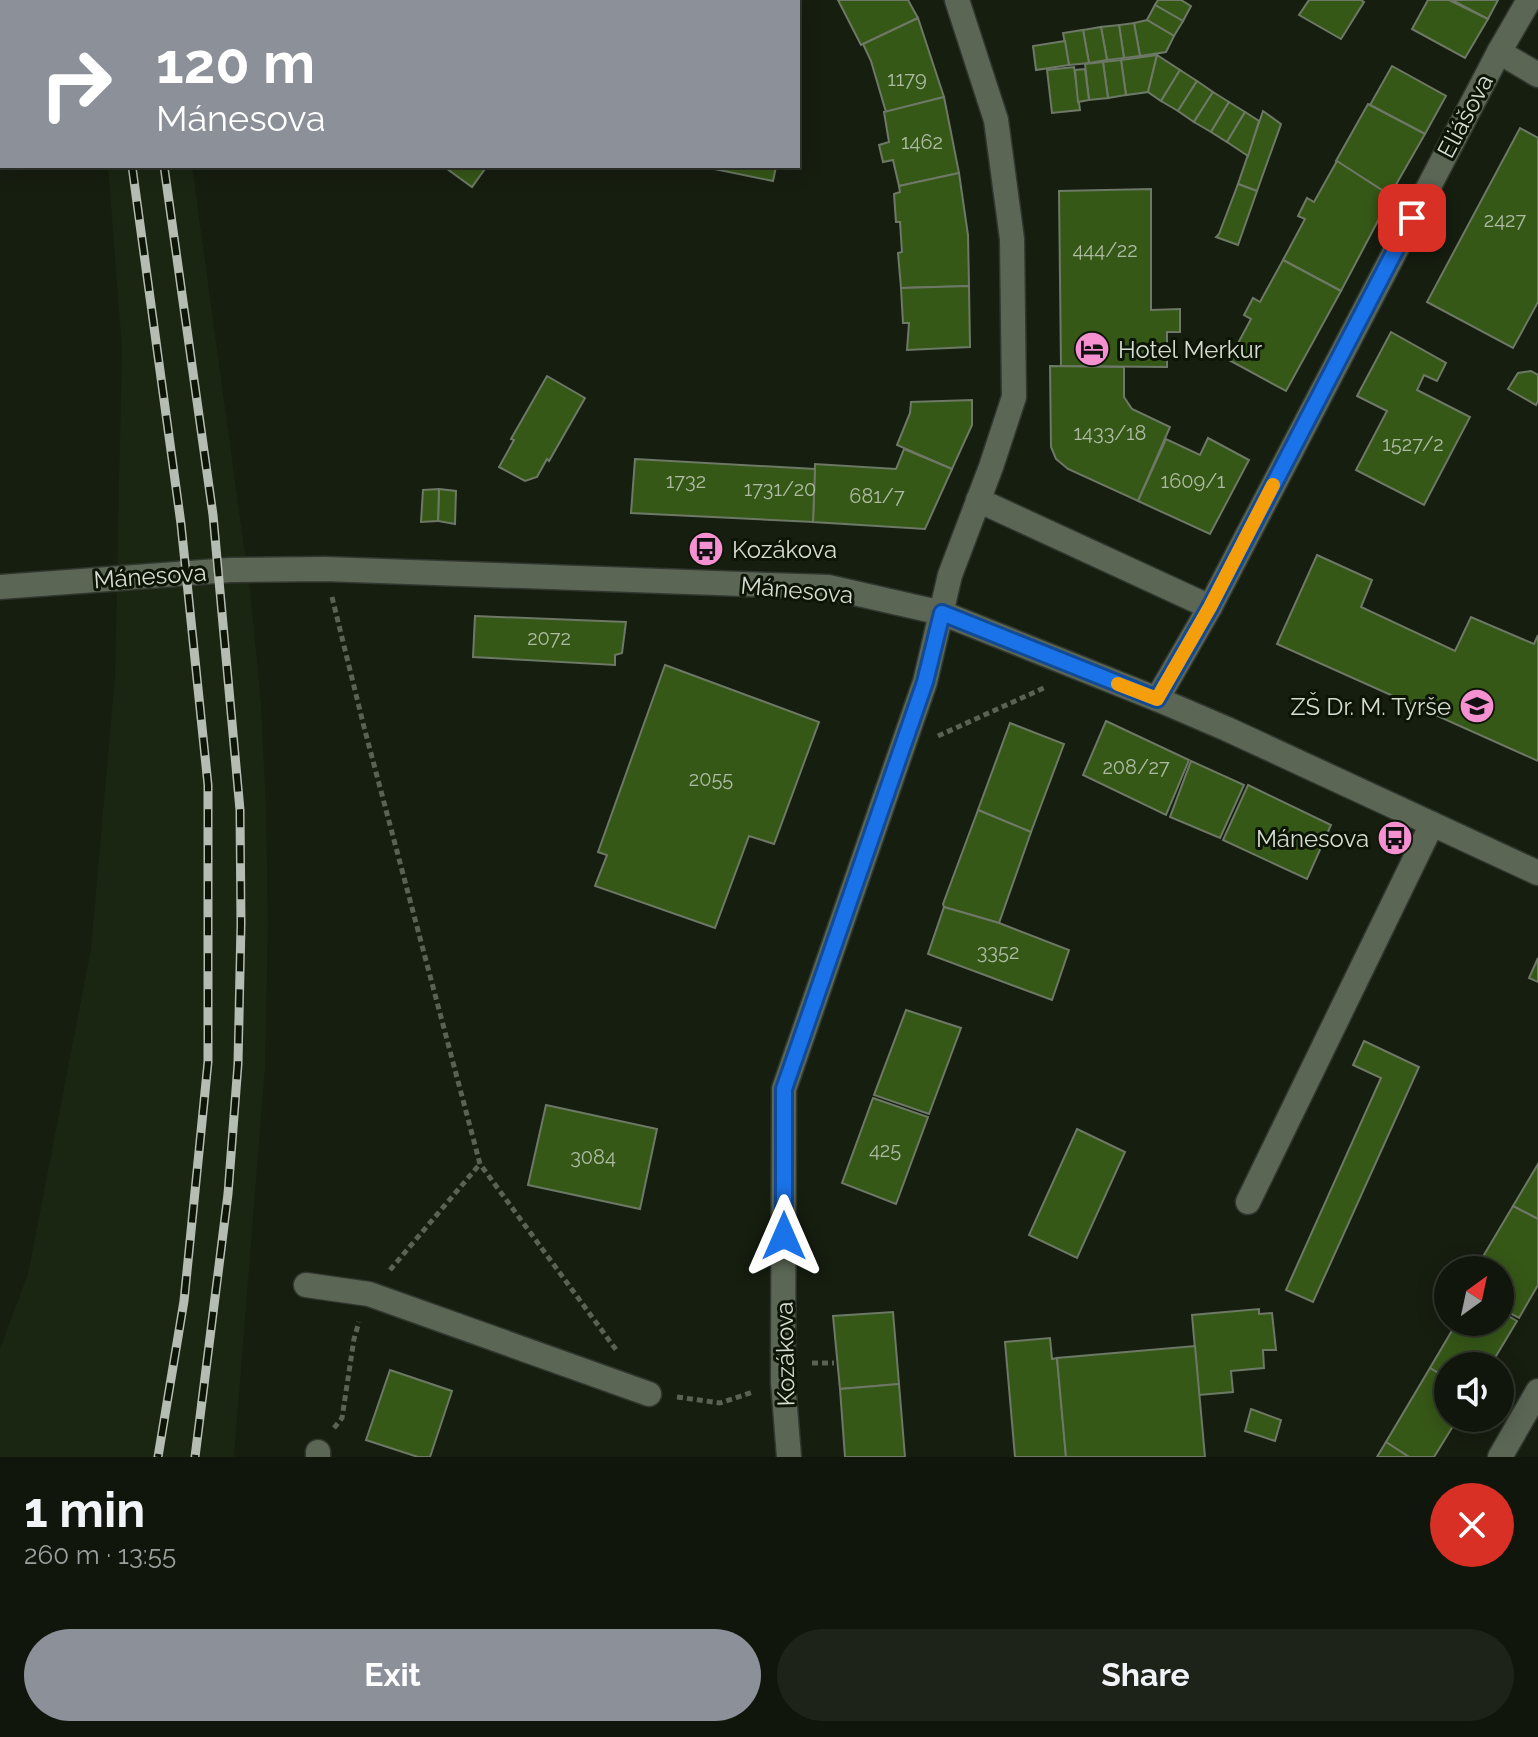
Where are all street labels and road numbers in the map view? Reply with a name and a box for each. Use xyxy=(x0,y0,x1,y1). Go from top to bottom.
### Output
street label: Eliášova xyxy=(1431,69,1499,163)
street label: Mánesova xyxy=(93,558,207,594)
street label: Mánesova xyxy=(739,571,855,609)
street label: Kozákova xyxy=(770,1301,800,1407)

